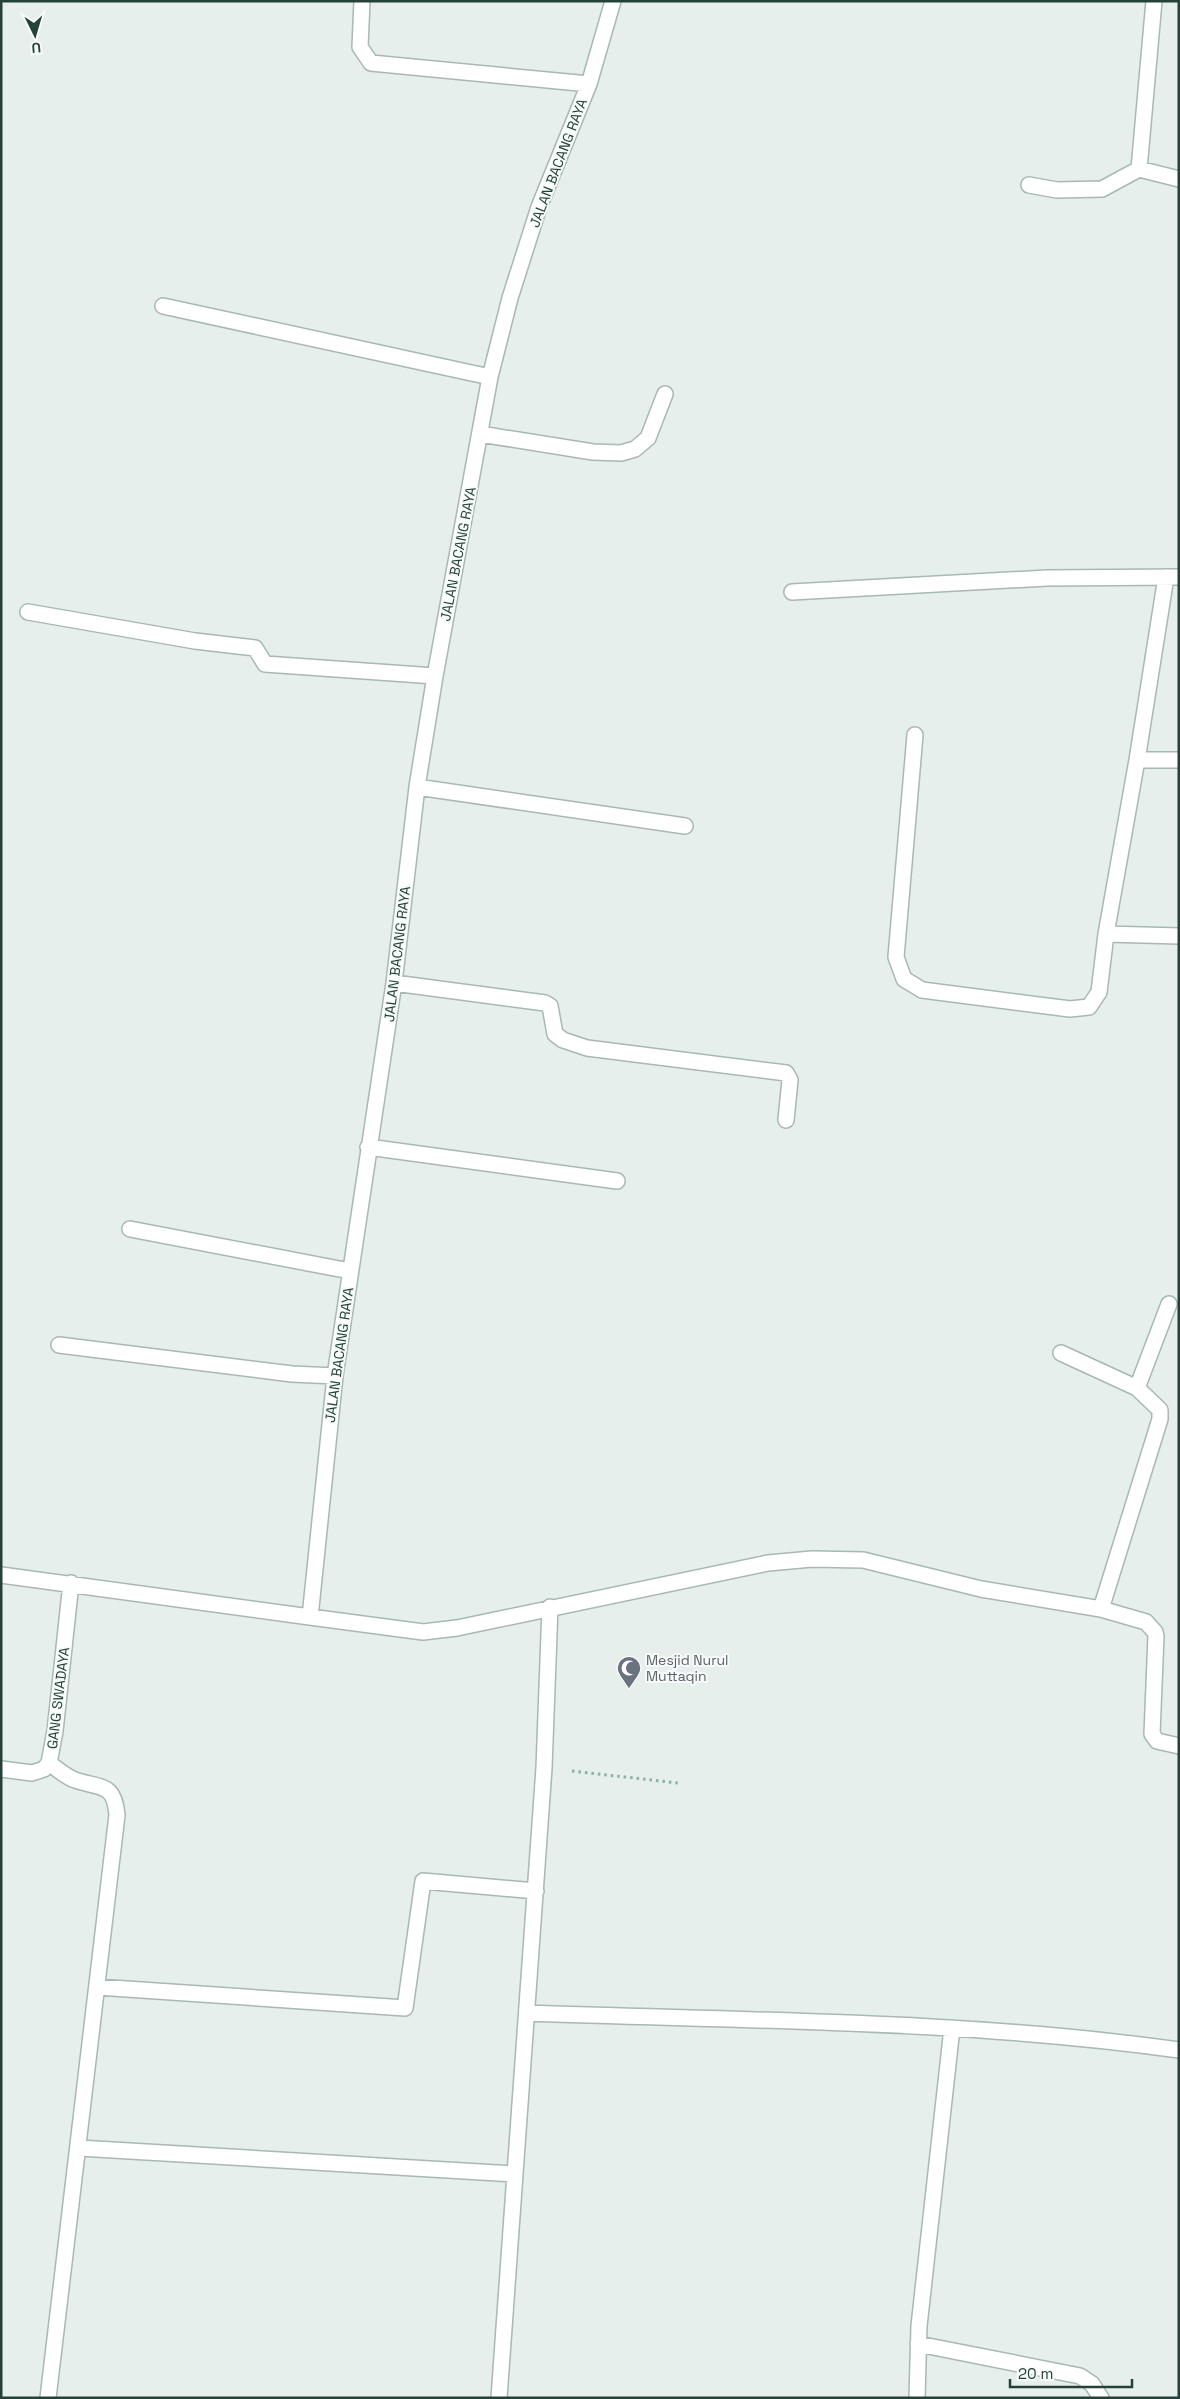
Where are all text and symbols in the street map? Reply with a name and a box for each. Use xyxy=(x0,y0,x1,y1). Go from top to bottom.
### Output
north arrow xyxy=(10,10,60,60)
text: U xyxy=(31,39,42,57)
street label: JALAN BACANG RAYA xyxy=(525,96,591,230)
street label: JALAN BACANG RAYA xyxy=(436,485,480,623)
street label: JALAN BACANG RAYA xyxy=(380,885,414,1023)
street label: JALAN BACANG RAYA xyxy=(321,1286,357,1424)
street label: GANG SWADAYA xyxy=(43,1646,73,1750)
place label: Mesjid Nurul Muttaqin xyxy=(646,1651,728,1685)
mosque icon: Mesjid Nurul Muttaqin xyxy=(616,1655,642,1689)
scale bar xyxy=(1010,2356,1132,2388)
text: 20 m xyxy=(1018,2364,1053,2383)

